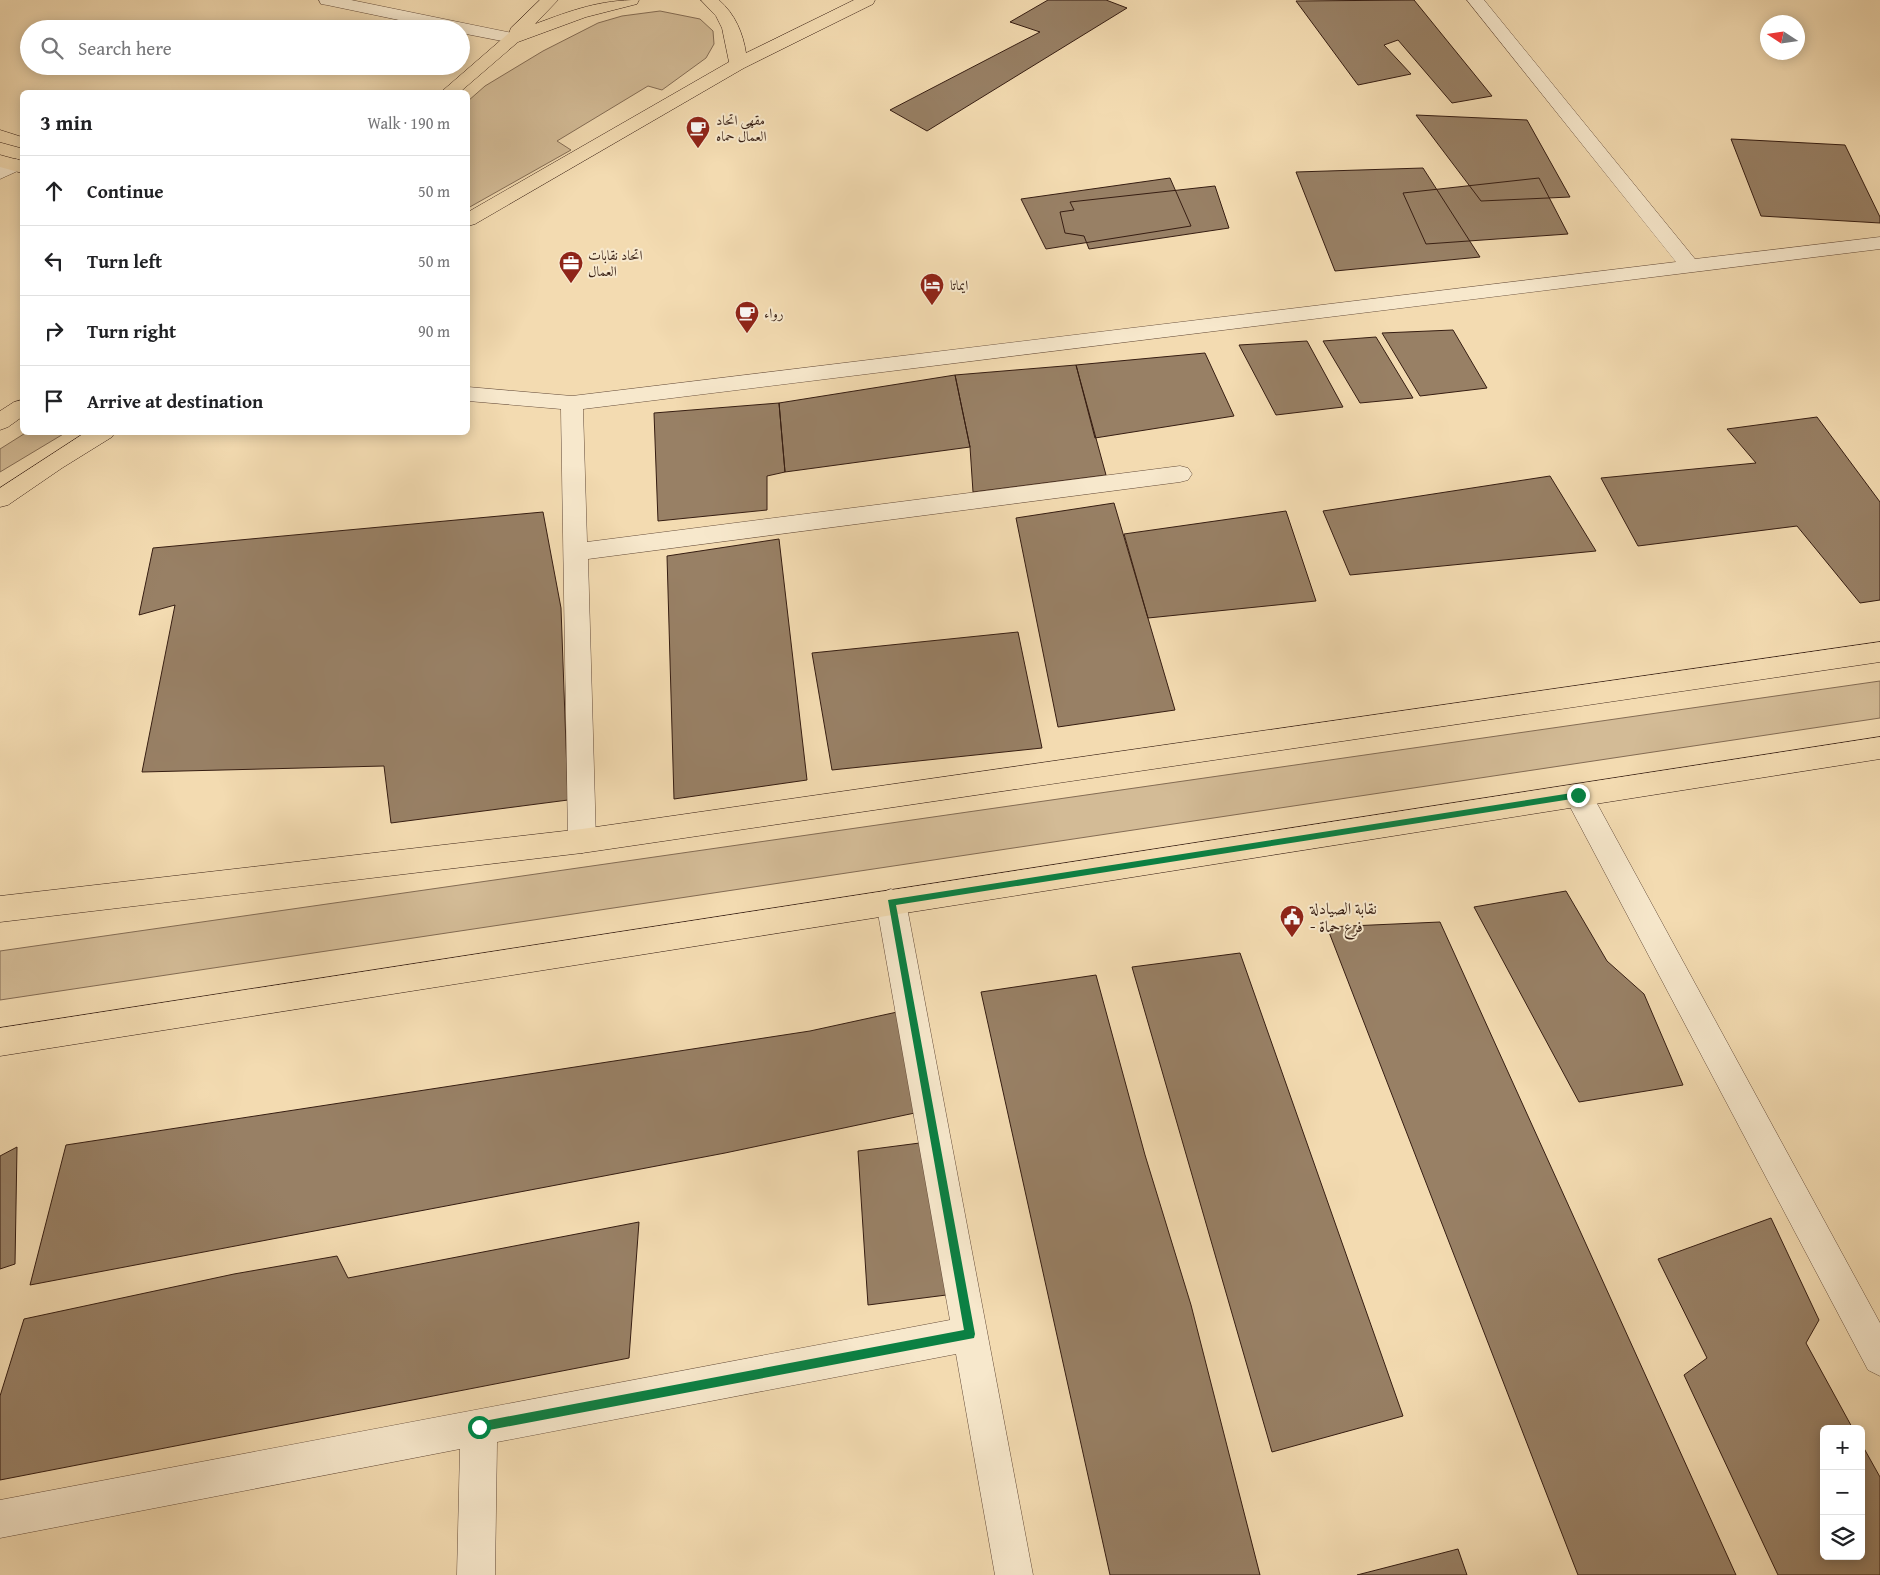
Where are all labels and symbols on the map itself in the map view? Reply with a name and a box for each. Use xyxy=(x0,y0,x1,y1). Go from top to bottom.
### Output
north arrow xyxy=(1760,15,1805,60)
place label: مقهى اتحاد العمال حماه xyxy=(716,110,766,146)
cafe icon: مقهى اتحاد العمال حماه xyxy=(685,115,711,149)
place label: اتحاد نقابات العمال xyxy=(588,245,643,281)
office icon: اتحاد نقابات العمال xyxy=(558,250,584,284)
hotel icon: ايماتا xyxy=(919,272,945,306)
place label: ايماتا xyxy=(950,275,968,295)
cafe icon: رواء xyxy=(734,300,760,334)
place label: رواء xyxy=(764,303,784,323)
route end xyxy=(1567,784,1590,807)
place label: نقابة الصيادلة - فرع حماة xyxy=(1309,896,1377,940)
public building icon: نقابة الصيادلة - فرع حماة xyxy=(1279,904,1305,938)
route start xyxy=(468,1416,491,1439)

